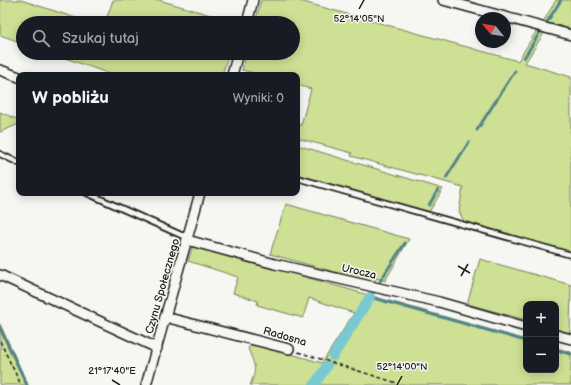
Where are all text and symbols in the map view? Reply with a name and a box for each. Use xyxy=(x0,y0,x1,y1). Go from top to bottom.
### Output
north arrow xyxy=(475,12,511,48)
text: 52°14'05"N xyxy=(334,13,385,25)
search box xyxy=(16,16,300,60)
icon: search xyxy=(30,27,52,49)
text: Szukaj tutaj xyxy=(62,29,139,48)
text: W pobliżu xyxy=(32,88,109,108)
text: Wyniki: 0 xyxy=(233,90,284,106)
street label: Czynu Społecznego xyxy=(143,237,182,335)
street label: Urocza xyxy=(340,261,378,282)
map controls xyxy=(523,301,559,373)
button: + xyxy=(523,301,559,337)
street label: Radosna xyxy=(262,324,308,349)
button: − xyxy=(523,337,559,373)
text: 52°14'00"N xyxy=(376,361,428,373)
text: 21°17'40"E xyxy=(88,365,136,377)

